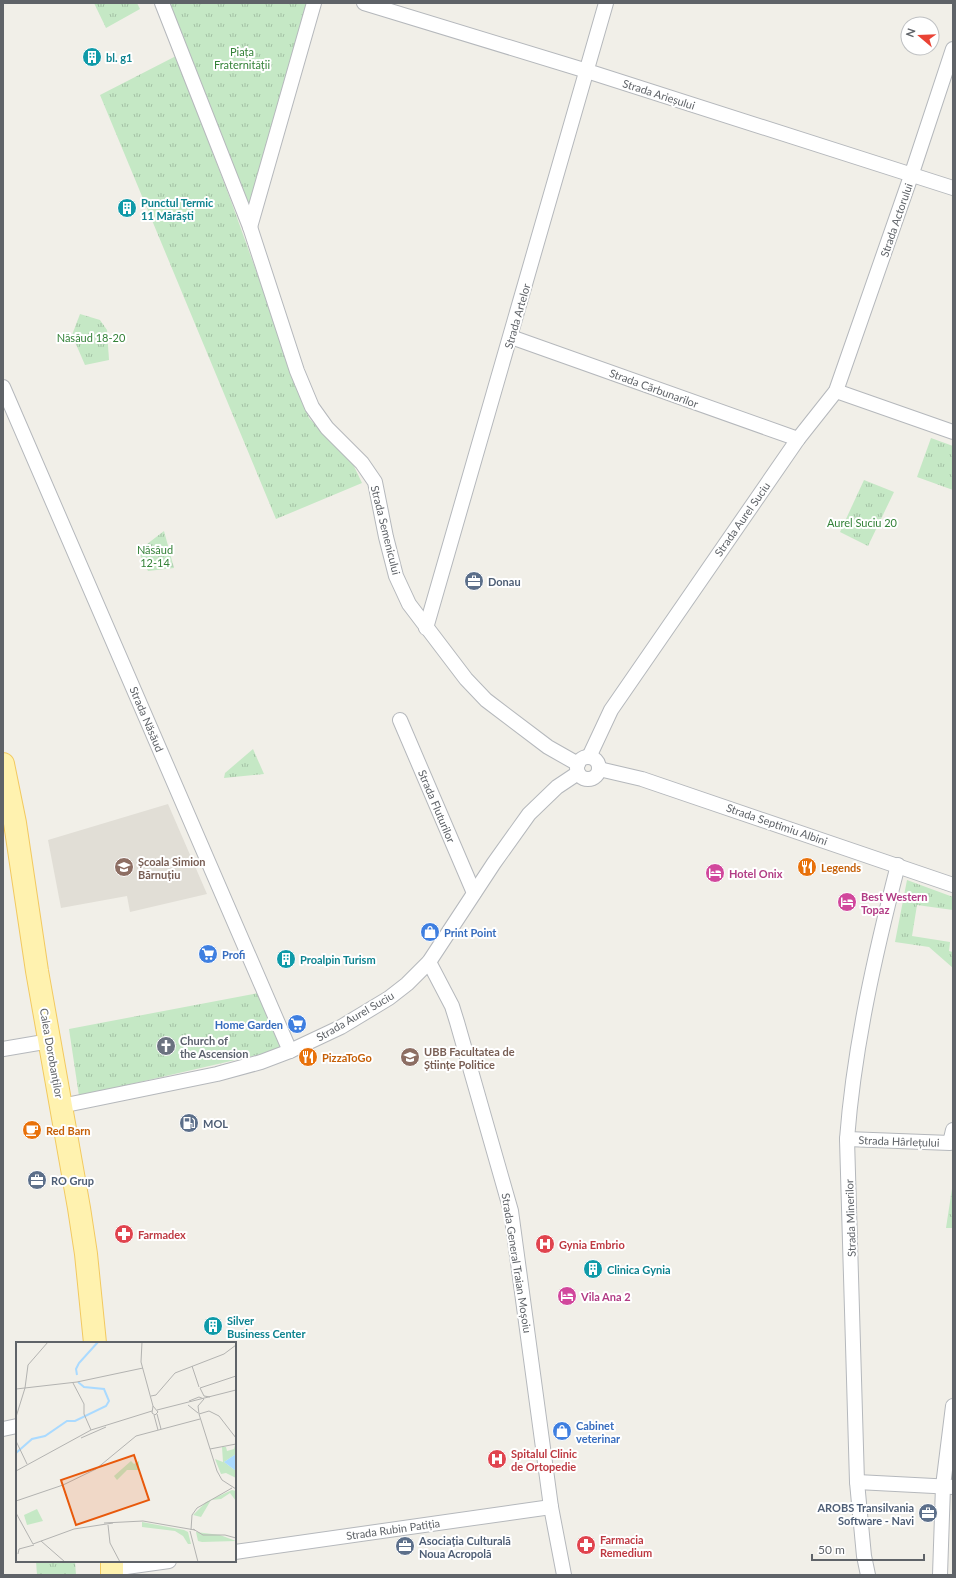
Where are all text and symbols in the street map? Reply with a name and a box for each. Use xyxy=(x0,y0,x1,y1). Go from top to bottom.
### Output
north arrow xyxy=(900,16,940,56)
text: N xyxy=(903,26,918,39)
park label: Piața Fraternității xyxy=(214,45,270,71)
building icon: bl. g1 xyxy=(81,46,103,68)
place label: bl. g1 xyxy=(106,51,132,64)
street label: Strada Arieșului xyxy=(621,76,697,112)
street label: Strada Actorului xyxy=(877,181,915,259)
place label: Punctul Termic 11 Mărăști xyxy=(141,196,214,222)
building icon: Punctul Termic 11 Mărăști xyxy=(116,197,138,219)
street label: Strada Artelor xyxy=(502,282,532,350)
park label: Năsăud 18-20 xyxy=(57,331,126,344)
street label: Strada Cărbunarilor xyxy=(608,366,700,410)
street label: Strada Aurel Suciu xyxy=(712,479,772,559)
street label: Strada Semenicului xyxy=(369,484,403,576)
park label: Aurel Suciu 20 xyxy=(827,516,898,529)
park label: Năsăud 12-14 xyxy=(137,543,173,569)
office icon: Donau xyxy=(463,570,485,592)
place label: Donau xyxy=(488,575,521,588)
street label: Strada Năsăud xyxy=(127,684,167,754)
street label: Strada Fluturilor xyxy=(416,768,458,844)
street label: Strada Septimiu Albini xyxy=(725,801,830,848)
place label: Școala Simion Bărnuțiu xyxy=(138,855,205,881)
school or university icon: Școala Simion Bărnuțiu xyxy=(113,856,135,878)
restaurant icon: Legends xyxy=(796,856,818,878)
place label: Legends xyxy=(821,861,861,874)
hotel icon: Hotel Onix xyxy=(704,862,726,884)
place label: Hotel Onix xyxy=(729,867,783,880)
place label: Best Western Topaz xyxy=(861,890,927,916)
hotel icon: Best Western Topaz xyxy=(836,891,858,913)
shop icon: Print Point xyxy=(419,921,441,943)
place label: Print Point xyxy=(444,926,497,939)
supermarket icon: Profi xyxy=(197,943,219,965)
place label: Profi xyxy=(222,948,245,961)
building icon: Proalpin Turism xyxy=(275,948,297,970)
place label: Proalpin Turism xyxy=(300,953,376,966)
street label: Strada Aurel Suciu xyxy=(314,988,396,1044)
street label: Calea Dorobanților xyxy=(38,1007,66,1099)
supermarket icon: Home Garden xyxy=(286,1013,308,1035)
place label: Home Garden xyxy=(215,1018,283,1031)
place label: Church of the Ascension xyxy=(180,1034,248,1060)
church icon: Church of the Ascension xyxy=(155,1035,177,1057)
place label: UBB Facultatea de Științe Politice xyxy=(424,1045,515,1071)
restaurant icon: PizzaToGo xyxy=(297,1046,319,1068)
school or university icon: UBB Facultatea de Științe Politice xyxy=(399,1046,421,1068)
place label: PizzaToGo xyxy=(322,1051,372,1064)
fuel station icon: MOL xyxy=(178,1112,200,1134)
place label: MOL xyxy=(203,1117,228,1130)
cafe icon: Red Barn xyxy=(21,1119,43,1141)
place label: Red Barn xyxy=(46,1124,91,1137)
street label: Strada Hârlețului xyxy=(858,1133,940,1149)
office icon: RO Grup xyxy=(26,1169,48,1191)
place label: RO Grup xyxy=(51,1174,94,1187)
street label: Strada Minerilor xyxy=(842,1179,858,1257)
street label: Strada General Traian Moșoiu xyxy=(500,1192,534,1334)
pharmacy icon: Farmadex xyxy=(113,1223,135,1245)
place label: Farmadex xyxy=(138,1228,186,1241)
hospital icon: Gynia Embrio xyxy=(534,1233,556,1255)
place label: Gynia Embrio xyxy=(559,1238,625,1251)
building icon: Clinica Gynia xyxy=(582,1258,604,1280)
place label: Clinica Gynia xyxy=(607,1263,671,1276)
hotel icon: Vila Ana 2 xyxy=(556,1285,578,1307)
place label: Vila Ana 2 xyxy=(580,1290,631,1303)
place label: Silver Business Center xyxy=(227,1314,306,1340)
building icon: Silver Business Center xyxy=(202,1315,224,1337)
inset map xyxy=(16,1342,236,1562)
place label: Cabinet veterinar xyxy=(576,1419,621,1445)
shop icon: Cabinet veterinar xyxy=(551,1420,573,1442)
place label: Spitalul Clinic de Ortopedie xyxy=(511,1447,578,1473)
hospital icon: Spitalul Clinic de Ortopedie xyxy=(486,1448,508,1470)
place label: AROBS Transilvania Software - Navi xyxy=(816,1501,914,1527)
office icon: AROBS Transilvania Software - Navi xyxy=(917,1502,939,1524)
street label: Strada Rubin Patiția xyxy=(345,1516,441,1542)
place label: Farmacia Remedium xyxy=(600,1533,652,1559)
place label: Asociația Culturală Noua Acropolă xyxy=(418,1534,511,1560)
pharmacy icon: Farmacia Remedium xyxy=(575,1534,597,1556)
office icon: Asociația Culturală Noua Acropolă xyxy=(394,1535,416,1557)
scale bar xyxy=(812,1536,924,1562)
text: 50 m xyxy=(818,1542,845,1557)

